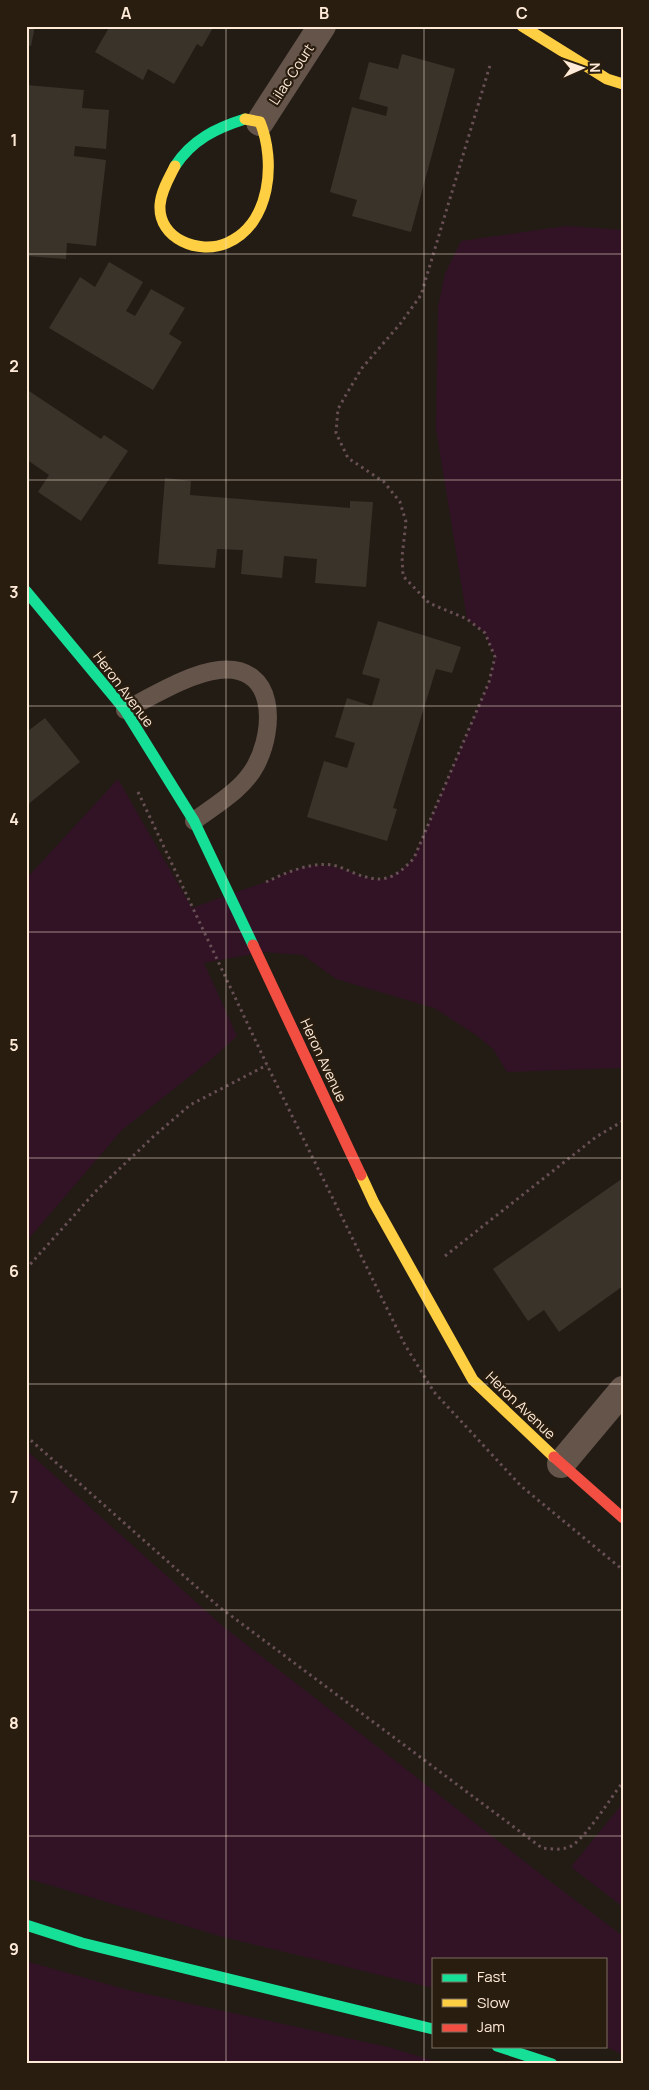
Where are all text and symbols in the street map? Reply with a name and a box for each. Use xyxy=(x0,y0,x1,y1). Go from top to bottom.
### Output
text: A xyxy=(121,2,132,24)
text: B xyxy=(319,2,329,24)
text: C xyxy=(516,2,528,24)
street label: Lilac Court xyxy=(264,39,318,108)
north arrow xyxy=(556,42,606,92)
text: N xyxy=(586,62,605,73)
text: 1 xyxy=(10,129,18,151)
text: 2 xyxy=(9,355,19,377)
text: 3 xyxy=(9,581,19,603)
street label: Heron Avenue xyxy=(89,647,159,731)
text: 4 xyxy=(9,808,19,830)
street label: Heron Avenue xyxy=(296,1015,352,1105)
text: 5 xyxy=(9,1034,19,1056)
text: 6 xyxy=(9,1260,19,1282)
street label: Heron Avenue xyxy=(482,1367,560,1443)
text: 7 xyxy=(10,1486,18,1508)
text: 8 xyxy=(9,1712,19,1734)
text: 9 xyxy=(9,1938,19,1960)
legend xyxy=(432,1958,606,2048)
text: Fast xyxy=(477,1966,506,1987)
text: Slow xyxy=(477,1992,510,2013)
text: Jam xyxy=(477,2016,505,2037)

